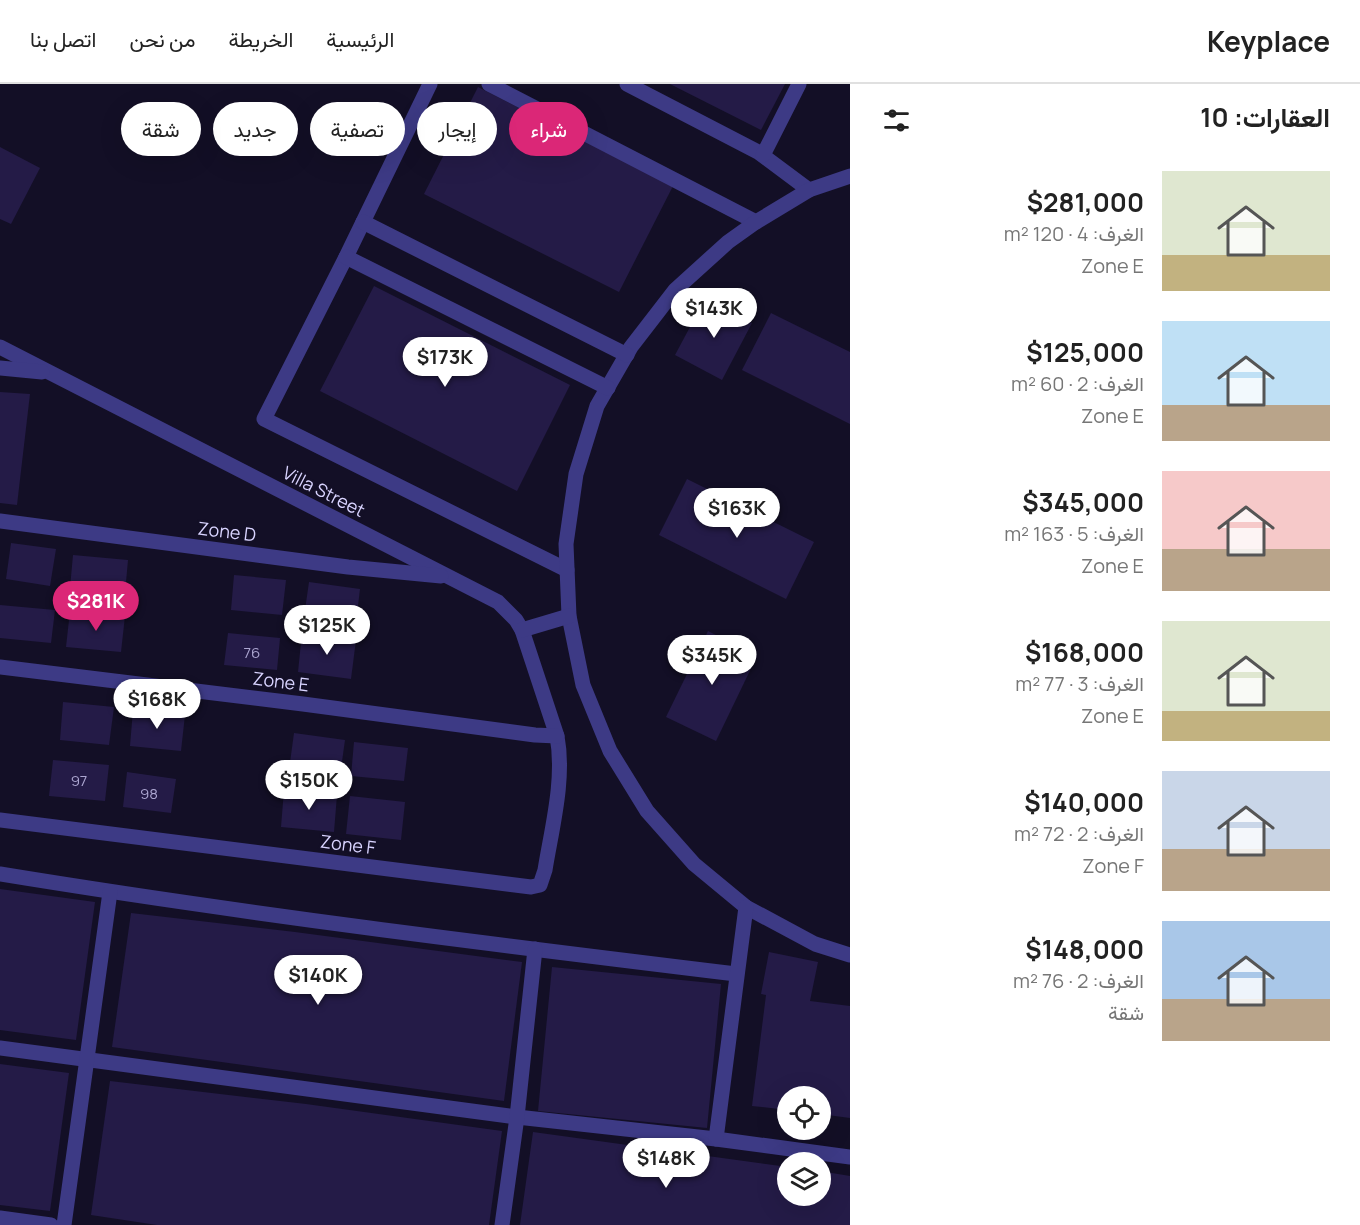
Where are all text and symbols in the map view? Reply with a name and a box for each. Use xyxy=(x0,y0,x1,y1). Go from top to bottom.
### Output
text: Keyplace xyxy=(1207,22,1330,60)
text: اتصل بنا xyxy=(30,25,96,53)
text: من نحن xyxy=(129,25,195,53)
text: الخريطة xyxy=(228,25,293,53)
text: الرئيسية xyxy=(326,25,394,53)
text: العقارات: 10 xyxy=(1200,99,1330,135)
chip: شقة xyxy=(121,102,201,156)
chip: جديد xyxy=(213,102,298,156)
chip: تصفية xyxy=(310,102,405,156)
chip: إيجار xyxy=(417,102,497,156)
chip: شراء xyxy=(509,102,588,156)
icon: filters xyxy=(880,104,913,137)
text: $281,000 xyxy=(1027,184,1144,220)
icon: home xyxy=(1210,195,1282,267)
text: الغرف: 4 · 120 m² xyxy=(1004,220,1144,247)
text: Zone E xyxy=(1081,252,1144,279)
pin: $143K xyxy=(672,288,756,339)
text: $143K xyxy=(685,294,743,321)
text: $125,000 xyxy=(1026,334,1144,370)
pin: $173K xyxy=(403,337,487,388)
text: $173K xyxy=(417,343,473,370)
icon: home xyxy=(1210,345,1282,417)
text: الغرف: 2 · 60 m² xyxy=(1011,370,1144,397)
text: Zone E xyxy=(1081,402,1144,429)
street label: Villa Street xyxy=(279,460,369,522)
text: $345,000 xyxy=(1022,484,1144,520)
pin: $163K xyxy=(695,488,779,539)
text: $163K xyxy=(708,494,766,521)
icon: home xyxy=(1210,495,1282,567)
street label: Zone D xyxy=(196,516,258,546)
text: الغرف: 5 · 163 m² xyxy=(1004,520,1144,547)
text: Zone E xyxy=(1081,552,1144,579)
pin: $281K xyxy=(54,581,138,632)
text: $281K xyxy=(67,587,125,614)
pin: $125K xyxy=(285,605,369,656)
text: $125K xyxy=(298,611,356,638)
text: $168,000 xyxy=(1025,634,1144,670)
pin: $345K xyxy=(670,635,754,686)
text: $345K xyxy=(681,641,743,668)
house number: 76 xyxy=(244,642,260,663)
icon: home xyxy=(1210,645,1282,717)
street label: Zone E xyxy=(251,666,311,696)
text: الغرف: 3 · 77 m² xyxy=(1015,670,1144,697)
pin: $168K xyxy=(115,679,199,730)
text: $168K xyxy=(128,685,186,712)
text: Zone E xyxy=(1081,702,1144,729)
pin: $150K xyxy=(267,760,351,811)
text: $150K xyxy=(279,766,339,793)
house number: 97 xyxy=(71,770,87,791)
house number: 98 xyxy=(140,783,158,804)
text: $140,000 xyxy=(1024,784,1144,820)
icon: home xyxy=(1210,795,1282,867)
text: الغرف: 2 · 72 m² xyxy=(1014,820,1144,847)
street label: Zone F xyxy=(319,829,377,859)
text: Zone F xyxy=(1082,852,1144,879)
text: $148,000 xyxy=(1025,931,1144,967)
icon: home xyxy=(1210,945,1282,1017)
pin: $140K xyxy=(276,955,360,1006)
text: $140K xyxy=(288,961,348,988)
text: الغرف: 2 · 76 m² xyxy=(1013,967,1144,994)
text: شقة xyxy=(1108,999,1144,1026)
map controls xyxy=(777,1086,831,1206)
button: locate xyxy=(777,1086,831,1140)
pin: $148K xyxy=(624,1138,708,1189)
text: $148K xyxy=(637,1144,695,1171)
button: layers xyxy=(777,1152,831,1206)

